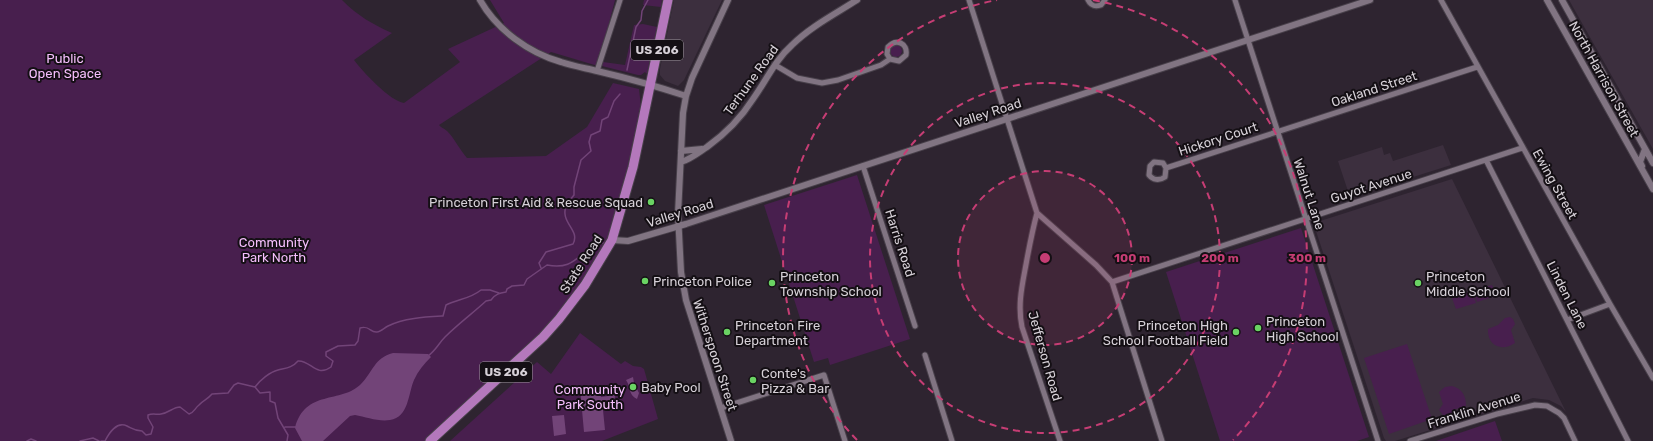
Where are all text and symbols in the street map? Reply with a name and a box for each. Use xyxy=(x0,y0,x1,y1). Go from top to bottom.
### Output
street label: North Harrison Street xyxy=(1566,19,1642,139)
road number: US 206 xyxy=(631,40,683,60)
street label: Terhune Road xyxy=(720,42,782,118)
park label: Public Open Space xyxy=(29,51,101,81)
street label: Oakland Street xyxy=(1329,68,1419,110)
street label: Valley Road xyxy=(953,95,1023,131)
street label: Hickory Court xyxy=(1177,119,1259,159)
street label: Ewing Street xyxy=(1529,146,1580,222)
street label: Walnut Lane xyxy=(1290,156,1328,232)
street label: Guyot Avenue xyxy=(1329,166,1413,206)
place label: Princeton First Aid & Rescue Squad xyxy=(429,195,643,210)
street label: Valley Road xyxy=(645,196,715,230)
marker: Princeton First Aid & Rescue Squad xyxy=(646,197,656,207)
street label: Harris Road xyxy=(882,207,918,279)
street label: State Road xyxy=(557,232,605,296)
park label: Community Park North xyxy=(239,235,309,265)
centre of rings xyxy=(1038,251,1052,265)
text: 100 m xyxy=(1114,251,1150,265)
text: 200 m xyxy=(1201,251,1239,265)
text: 300 m xyxy=(1288,251,1326,265)
street label: Linden Lane xyxy=(1544,259,1590,331)
place label: Princeton Township School xyxy=(780,269,882,299)
place label: Princeton Middle School xyxy=(1426,269,1510,299)
place label: Princeton Police xyxy=(653,274,752,289)
marker: Princeton Police xyxy=(640,276,650,286)
marker: Princeton Township School xyxy=(767,278,777,288)
marker: Princeton Middle School xyxy=(1413,278,1423,288)
street label: Witherspoon Street xyxy=(690,297,740,413)
street label: Jefferson Road xyxy=(1025,309,1065,403)
place label: Princeton High School xyxy=(1266,314,1339,345)
place label: Princeton Fire Department xyxy=(735,318,820,348)
place label: Princeton High School Football Field xyxy=(1103,318,1228,348)
marker: Princeton High School xyxy=(1253,323,1263,333)
marker: Princeton Fire Department xyxy=(722,327,732,337)
marker: Princeton High School Football Field xyxy=(1231,327,1241,337)
road number: US 206 xyxy=(480,362,532,382)
place label: Conte's Pizza & Bar xyxy=(761,366,829,396)
marker: Conte's Pizza & Bar xyxy=(748,375,758,385)
place label: Baby Pool xyxy=(641,380,701,395)
park label: Community Park South xyxy=(555,382,625,412)
marker: Baby Pool xyxy=(628,382,638,392)
street label: Franklin Avenue xyxy=(1426,389,1522,431)

